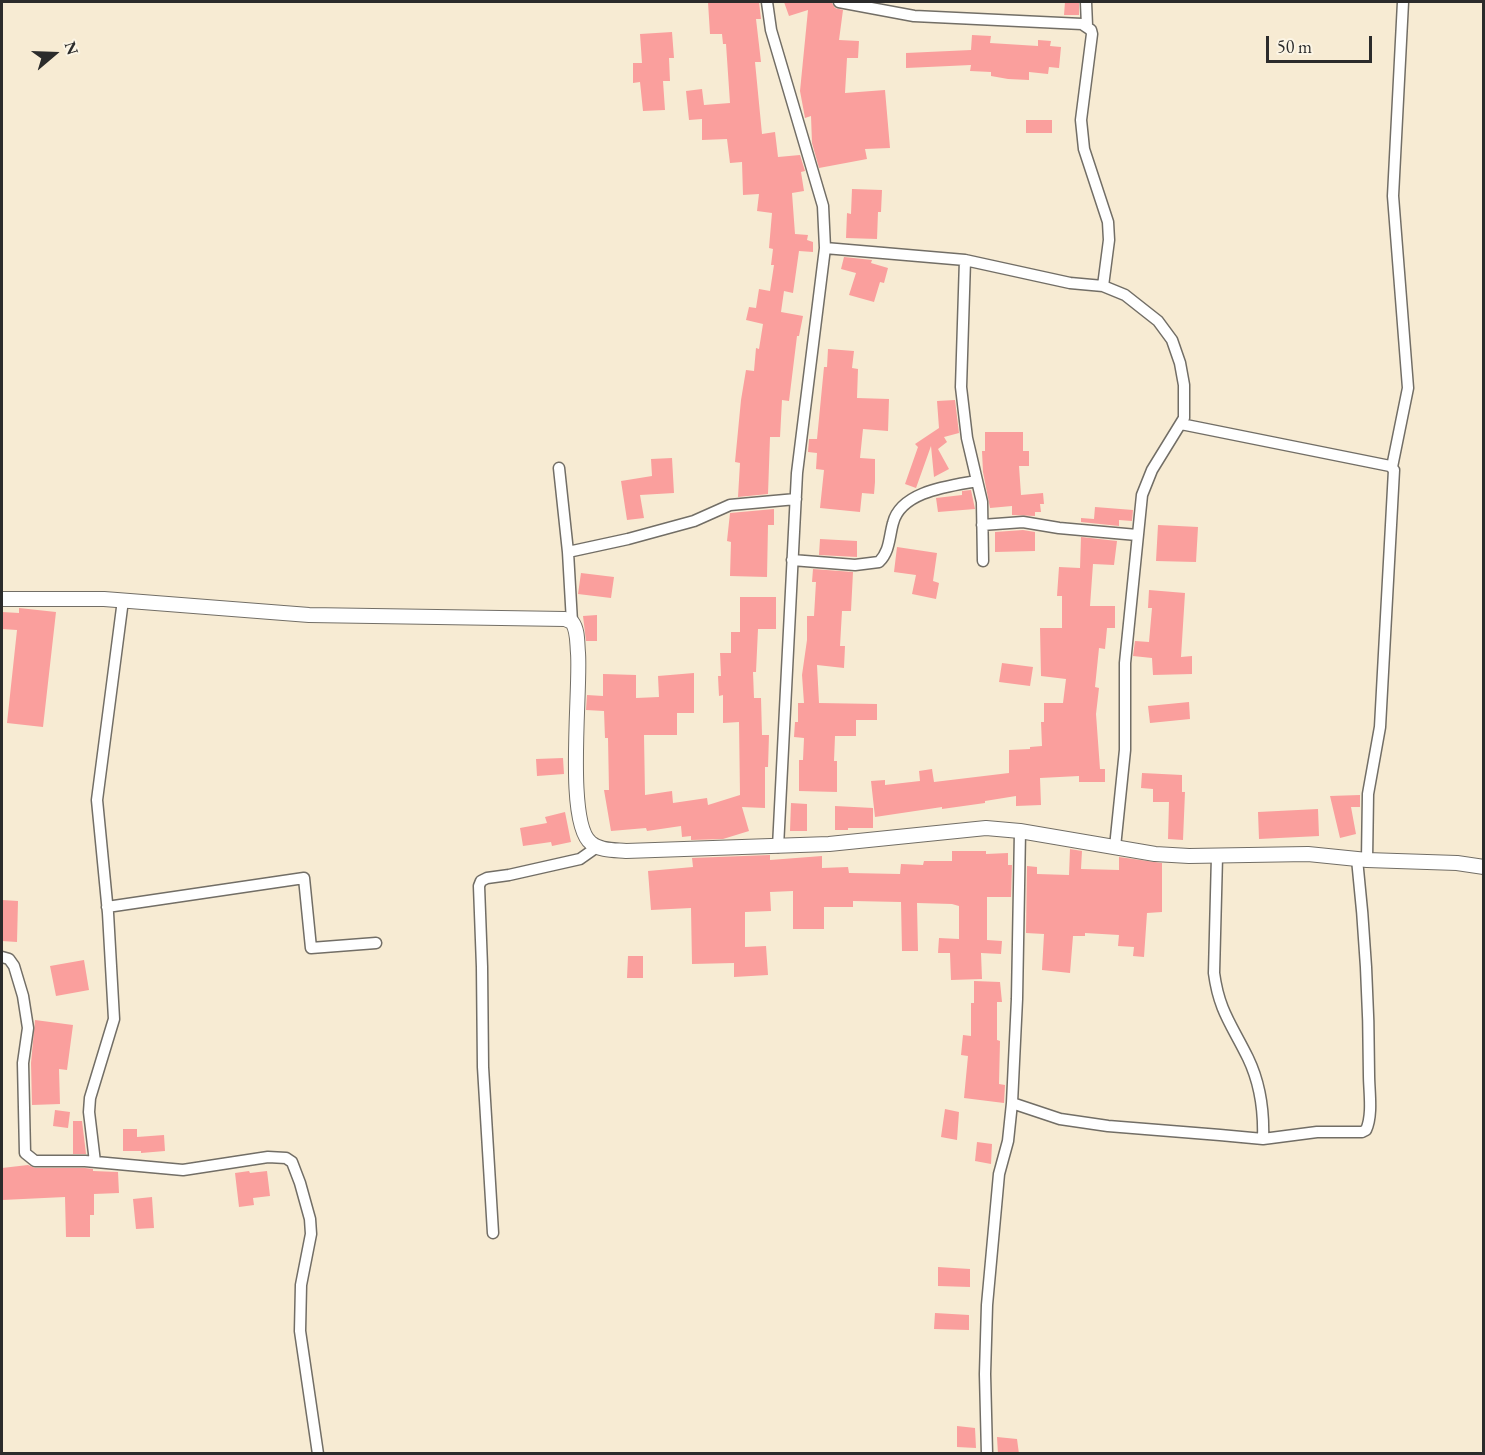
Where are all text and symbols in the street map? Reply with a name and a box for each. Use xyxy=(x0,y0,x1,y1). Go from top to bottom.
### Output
north arrow xyxy=(24,24,84,84)
scale bar xyxy=(1269,24,1376,62)
text: 50 m xyxy=(1277,35,1312,58)
text: N xyxy=(59,38,84,58)

